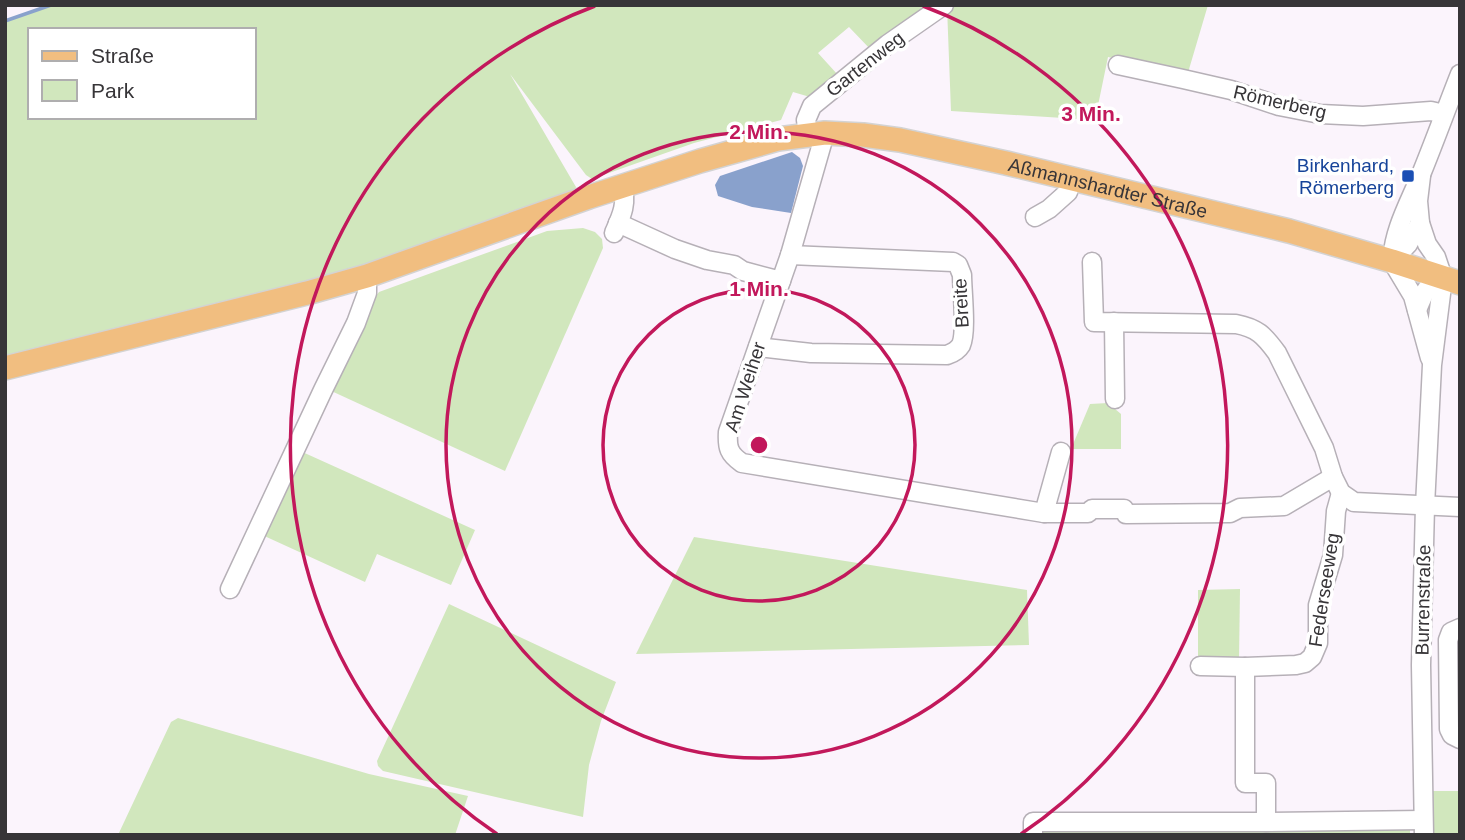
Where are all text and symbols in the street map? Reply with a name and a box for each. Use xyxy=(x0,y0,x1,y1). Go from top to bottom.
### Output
street label: Gartenweg xyxy=(822,27,908,101)
legend xyxy=(28,28,256,119)
text: Straße xyxy=(91,44,154,67)
text: Park xyxy=(91,79,135,102)
street label: Römerberg xyxy=(1231,81,1329,123)
text: 3 Min. xyxy=(1061,102,1121,125)
text: 2 Min. xyxy=(729,120,789,143)
street label: Aßmannshardter Straße xyxy=(1006,153,1210,222)
place label: Birkenhard, Römerberg xyxy=(1297,155,1394,198)
marker: Birkenhard, Römerberg xyxy=(1400,168,1416,184)
text: 1 Min. xyxy=(729,277,789,300)
street label: Breite xyxy=(949,278,973,328)
street label: Am Weiher xyxy=(721,339,770,435)
centre of rings xyxy=(747,433,771,457)
street label: Federseeweg xyxy=(1305,532,1343,648)
street label: Burrenstraße xyxy=(1412,544,1434,656)

